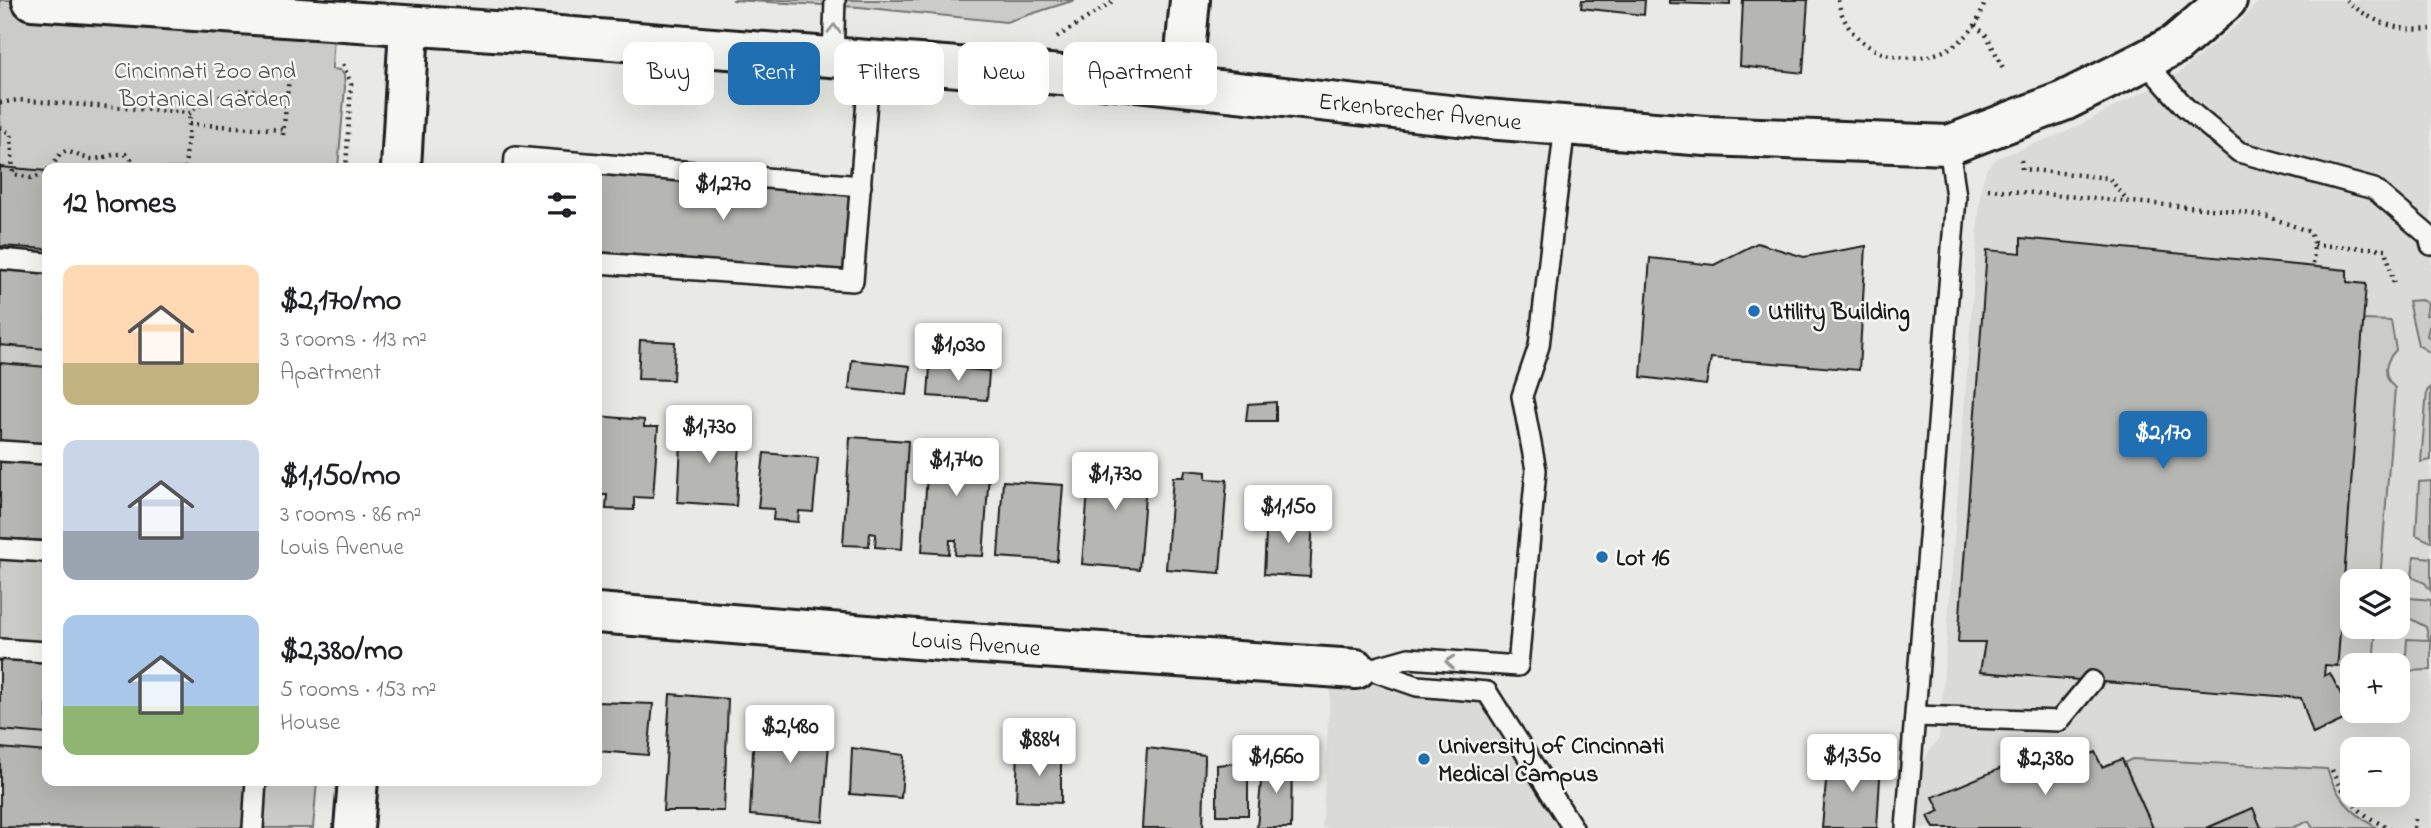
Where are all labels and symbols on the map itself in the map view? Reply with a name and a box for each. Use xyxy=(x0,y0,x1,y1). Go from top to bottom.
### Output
one-way arrow xyxy=(826,23,842,33)
park label: Cincinnati Zoo and Botanical Garden xyxy=(114,55,297,118)
street label: Erkenbrecher Avenue xyxy=(1316,85,1523,142)
pin: $1,270 xyxy=(666,162,780,222)
place label: Utility Building xyxy=(1768,296,1910,332)
marker: Utility Building xyxy=(1746,303,1762,319)
pin: $1,030 xyxy=(901,324,1015,383)
pin: $1,730 xyxy=(652,406,766,465)
pin: $2,170 xyxy=(2106,412,2220,471)
pin: $1,740 xyxy=(899,438,1013,498)
pin: $1,730 xyxy=(1058,452,1172,512)
pin: $1,150 xyxy=(1231,486,1345,545)
place label: Lot 16 xyxy=(1616,542,1670,577)
marker: Lot 16 xyxy=(1594,549,1610,565)
street label: Louis Avenue xyxy=(910,624,1042,667)
one-way arrow xyxy=(1444,655,1455,670)
pin: $2,480 xyxy=(733,706,847,765)
pin: $884 xyxy=(998,718,1080,778)
place label: University of Cincinnati Medical Campus xyxy=(1438,730,1664,793)
pin: $1,350 xyxy=(1795,734,1909,794)
pin: $1,660 xyxy=(1219,736,1333,795)
pin: $2,380 xyxy=(1988,738,2102,797)
marker: University of Cincinnati Medical Campus xyxy=(1416,751,1432,767)

